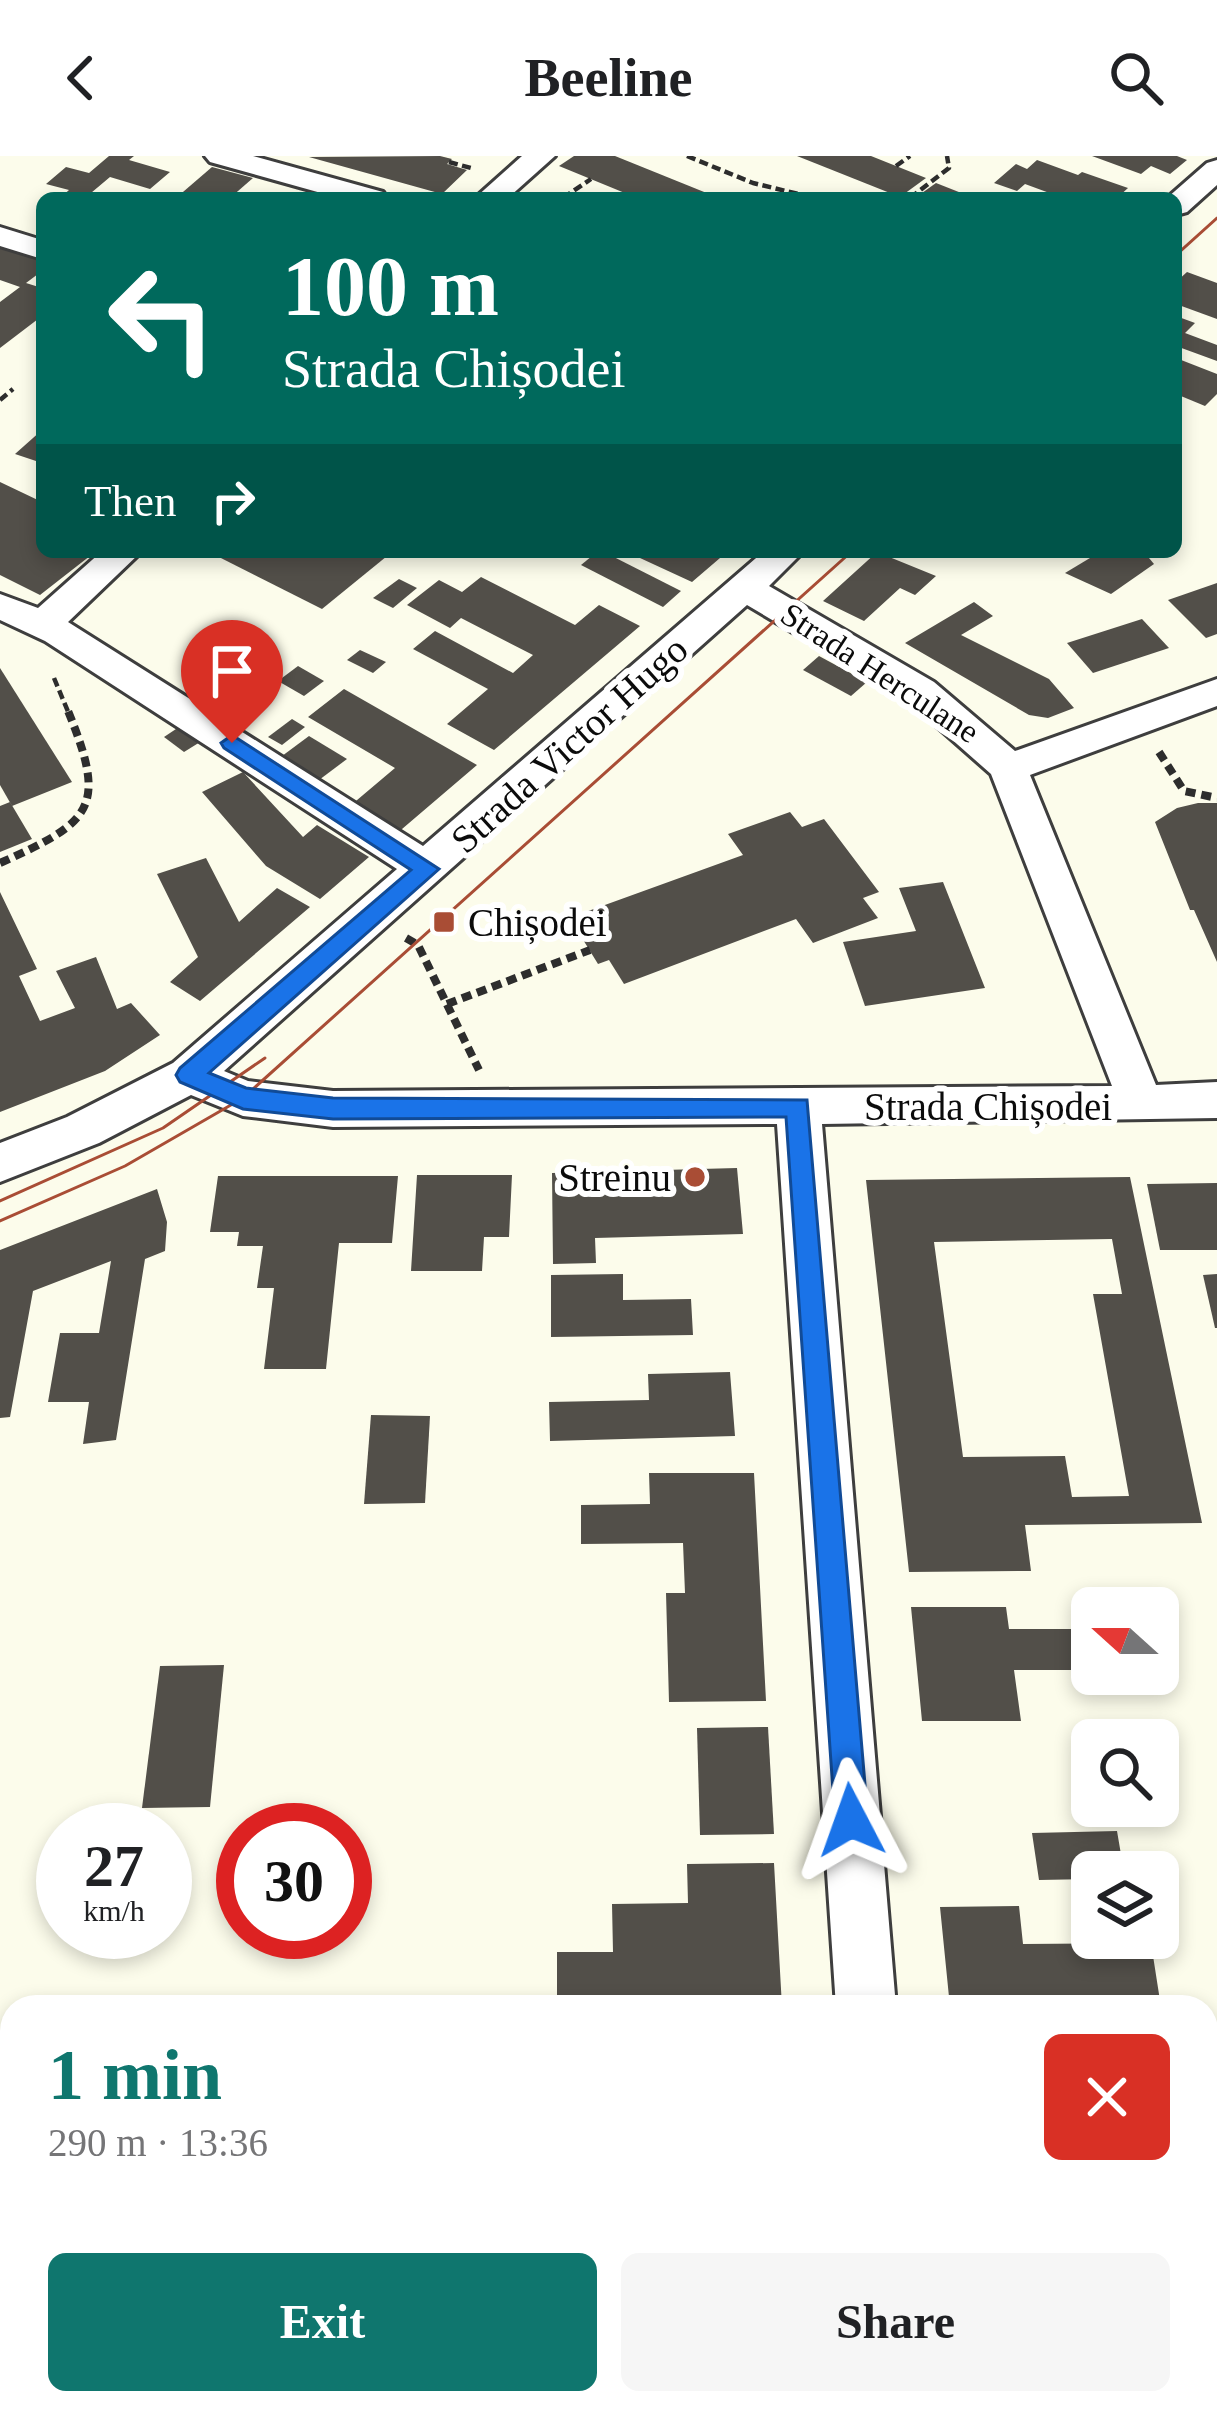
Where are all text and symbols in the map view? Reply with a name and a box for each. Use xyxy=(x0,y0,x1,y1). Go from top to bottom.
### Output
icon: back xyxy=(48,45,114,111)
icon: search xyxy=(1103,45,1169,111)
text: Beeline xyxy=(525,48,692,108)
icon: left xyxy=(84,240,240,396)
text: 100 m xyxy=(282,240,499,333)
text: Strada Chișodei xyxy=(282,339,625,399)
icon: right xyxy=(200,468,266,534)
text: Then xyxy=(84,476,176,526)
street label: Strada Herculane xyxy=(775,596,985,750)
pin xyxy=(181,620,283,743)
street label: Strada Victor Hugo xyxy=(442,627,696,862)
icon: arrive xyxy=(199,638,265,704)
place label: Chișodei xyxy=(468,901,607,945)
marker: Chișodei xyxy=(431,909,457,935)
street label: Strada Chișodei xyxy=(864,1085,1112,1129)
place label: Streinu xyxy=(558,1156,671,1199)
marker: Streinu xyxy=(682,1164,708,1190)
north arrow xyxy=(1071,1587,1179,1695)
map controls xyxy=(1071,1587,1179,1959)
button: search xyxy=(1071,1719,1179,1827)
position arrow xyxy=(788,1757,914,1883)
speed limit sign: 30 xyxy=(216,1803,372,1959)
text: 27 xyxy=(84,1833,144,1899)
button: layers xyxy=(1071,1851,1179,1959)
text: km/h xyxy=(83,1894,145,1927)
button: close xyxy=(1044,2034,1170,2160)
text: 1 min xyxy=(48,2035,222,2115)
text: 290 m · 13:36 xyxy=(48,2121,268,2164)
button: Exit xyxy=(48,2253,597,2391)
button: Share xyxy=(621,2253,1170,2391)

